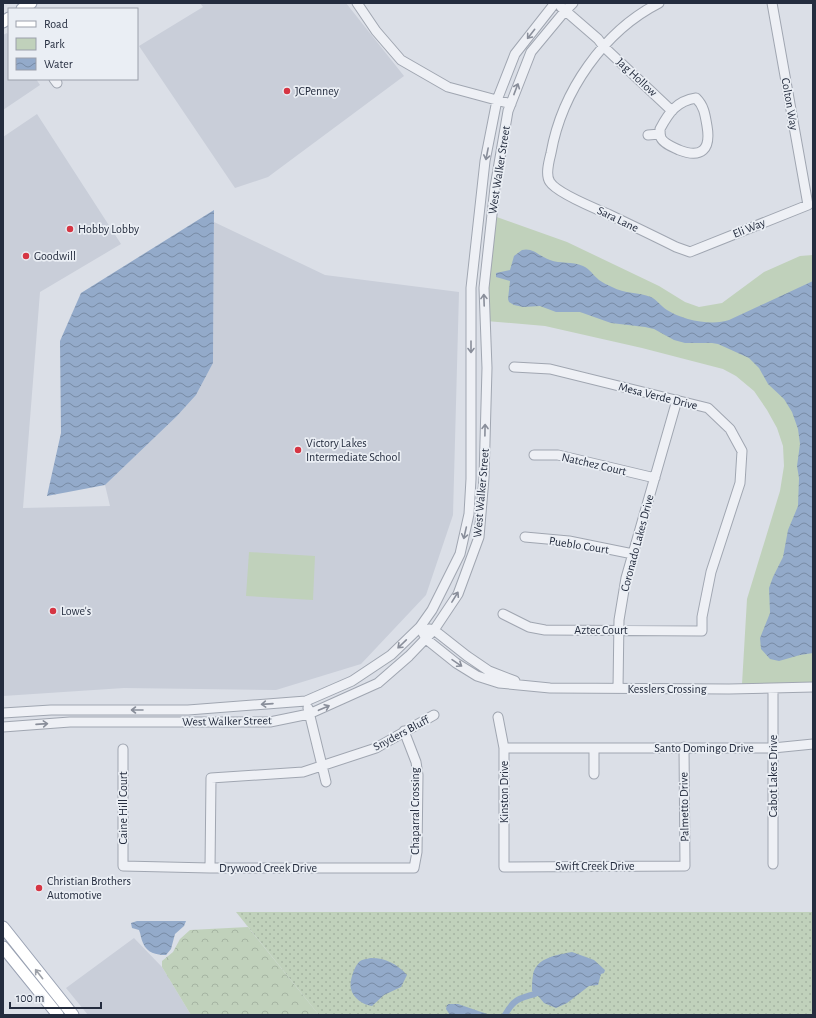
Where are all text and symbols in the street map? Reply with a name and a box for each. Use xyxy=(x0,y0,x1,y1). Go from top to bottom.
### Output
legend xyxy=(8,8,138,80)
text: Road xyxy=(44,18,68,30)
one-way arrow xyxy=(527,28,535,39)
text: Park xyxy=(44,38,65,50)
street label: Jag Hollow xyxy=(614,55,660,99)
text: Water xyxy=(44,58,73,70)
street label: Colton Way xyxy=(779,77,801,131)
one-way arrow xyxy=(513,84,521,96)
place label: JCPenney xyxy=(295,85,339,98)
marker: JCPenney xyxy=(282,86,292,96)
street label: West Walker Street xyxy=(486,125,512,215)
one-way arrow xyxy=(482,147,490,160)
street label: Sara Lane xyxy=(595,204,641,234)
street label: Eli Way xyxy=(731,216,767,241)
place label: Hobby Lobby xyxy=(78,223,139,236)
marker: Hobby Lobby xyxy=(65,224,75,234)
place label: Goodwill xyxy=(34,250,76,262)
marker: Goodwill xyxy=(21,251,31,261)
one-way arrow xyxy=(480,294,488,307)
one-way arrow xyxy=(467,340,475,353)
street label: Mesa Verde Drive xyxy=(617,380,699,412)
one-way arrow xyxy=(481,424,489,437)
place label: Victory Lakes Intermediate School xyxy=(306,437,400,463)
marker: Victory Lakes Intermediate School xyxy=(293,445,303,455)
street label: West Walker Street xyxy=(471,448,491,538)
street label: Natchez Court xyxy=(560,451,628,477)
street label: Coronado Lakes Drive xyxy=(618,493,656,593)
one-way arrow xyxy=(460,526,468,539)
street label: Pueblo Court xyxy=(548,534,610,556)
one-way arrow xyxy=(452,591,460,603)
place label: Lowe's xyxy=(61,605,91,617)
marker: Lowe's xyxy=(48,606,58,616)
street label: Aztec Court xyxy=(574,624,628,636)
one-way arrow xyxy=(397,639,407,649)
one-way arrow xyxy=(451,659,462,667)
street label: Kesslers Crossing xyxy=(627,683,707,695)
one-way arrow xyxy=(261,700,274,707)
one-way arrow xyxy=(317,703,329,711)
one-way arrow xyxy=(131,706,144,714)
street label: Snyders Bluff xyxy=(371,713,432,754)
street label: West Walker Street xyxy=(182,714,272,728)
one-way arrow xyxy=(35,721,48,728)
street label: Cabot Lakes Drive xyxy=(767,735,779,817)
street label: Santo Domingo Drive xyxy=(654,742,754,754)
street label: Kinston Drive xyxy=(498,761,510,823)
street label: Chaparral Crossing xyxy=(409,767,421,855)
street label: Caine Hill Court xyxy=(117,771,129,845)
street label: Palmetto Drive xyxy=(677,772,691,842)
street label: Swift Creek Drive xyxy=(555,860,635,872)
street label: Drywood Creek Drive xyxy=(219,862,317,875)
place label: Christian Brothers Automotive xyxy=(47,875,131,901)
marker: Christian Brothers Automotive xyxy=(34,883,44,893)
one-way arrow xyxy=(35,968,44,979)
scale bar xyxy=(10,984,101,1010)
text: 100 m xyxy=(16,992,44,1004)

